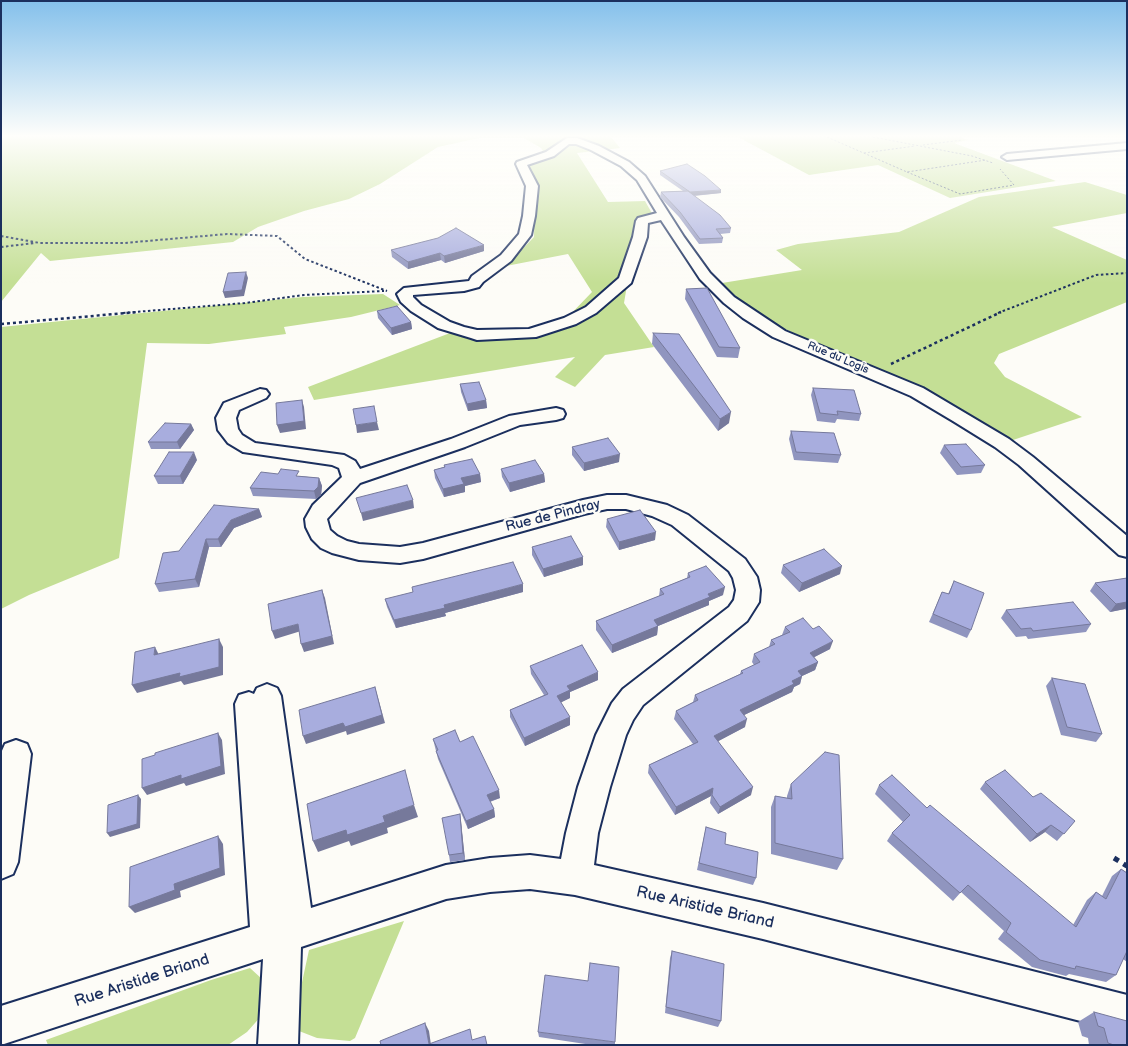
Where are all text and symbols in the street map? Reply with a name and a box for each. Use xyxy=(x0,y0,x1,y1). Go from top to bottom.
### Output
street label: Rue du Logis xyxy=(805,339,871,377)
street label: Rue de Pindray xyxy=(504,496,602,536)
street label: Rue Aristide Briand xyxy=(634,883,776,933)
street label: Rue Aristide Briand xyxy=(72,950,212,1012)

